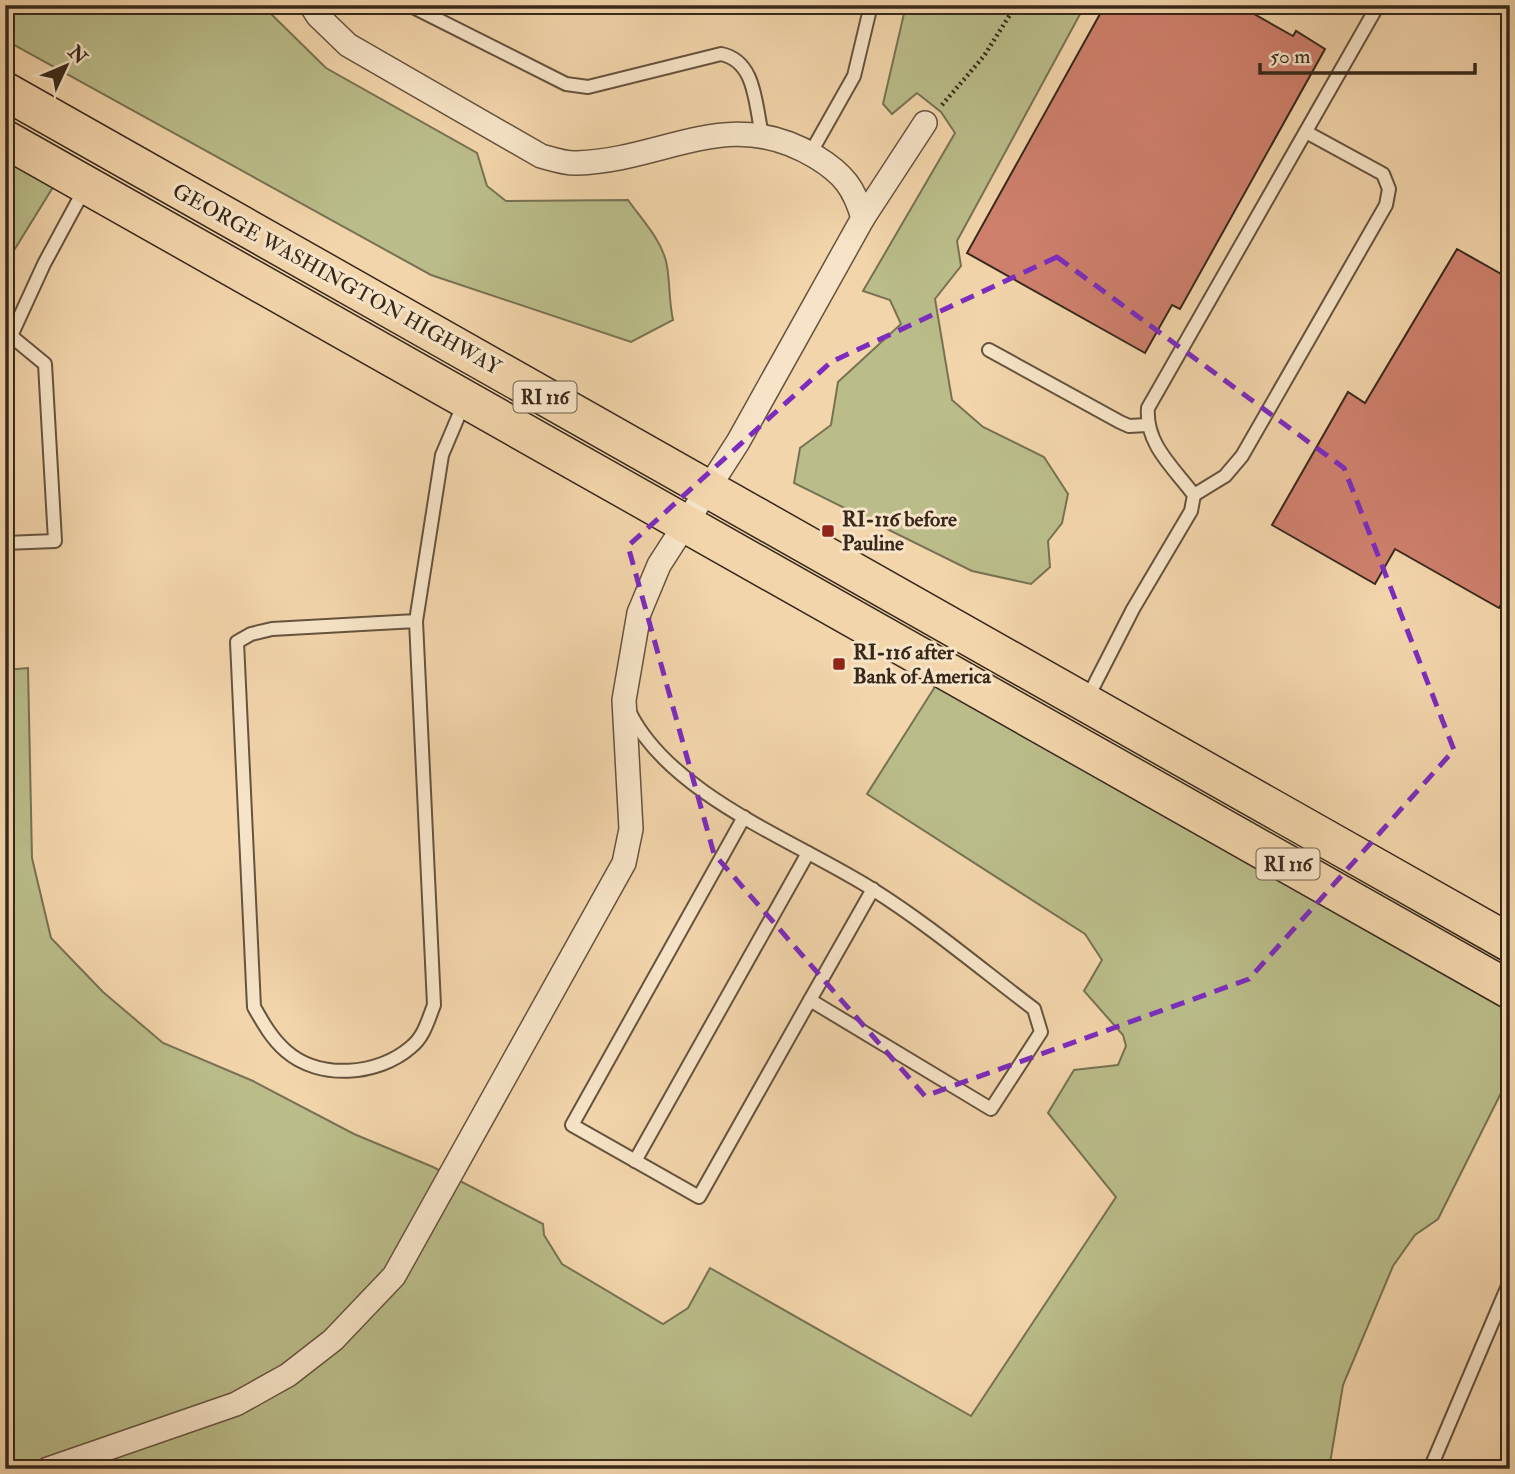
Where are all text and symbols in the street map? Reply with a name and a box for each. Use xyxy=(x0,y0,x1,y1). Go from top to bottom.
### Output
north arrow xyxy=(32,32,102,102)
scale bar xyxy=(1260,32,1475,76)
text: N xyxy=(62,40,93,70)
text: 50 m xyxy=(1270,43,1311,70)
street label: GEORGE WASHINGTON HIGHWAY xyxy=(168,177,506,382)
road number: RI 116 xyxy=(514,382,576,412)
place label: RI-116 before Pauline xyxy=(842,506,957,557)
marker: RI-116 before Pauline xyxy=(820,523,836,539)
place label: RI-116 after Bank of America xyxy=(853,639,992,690)
marker: RI-116 after Bank of America xyxy=(831,656,847,672)
road number: RI 116 xyxy=(1256,848,1320,880)

